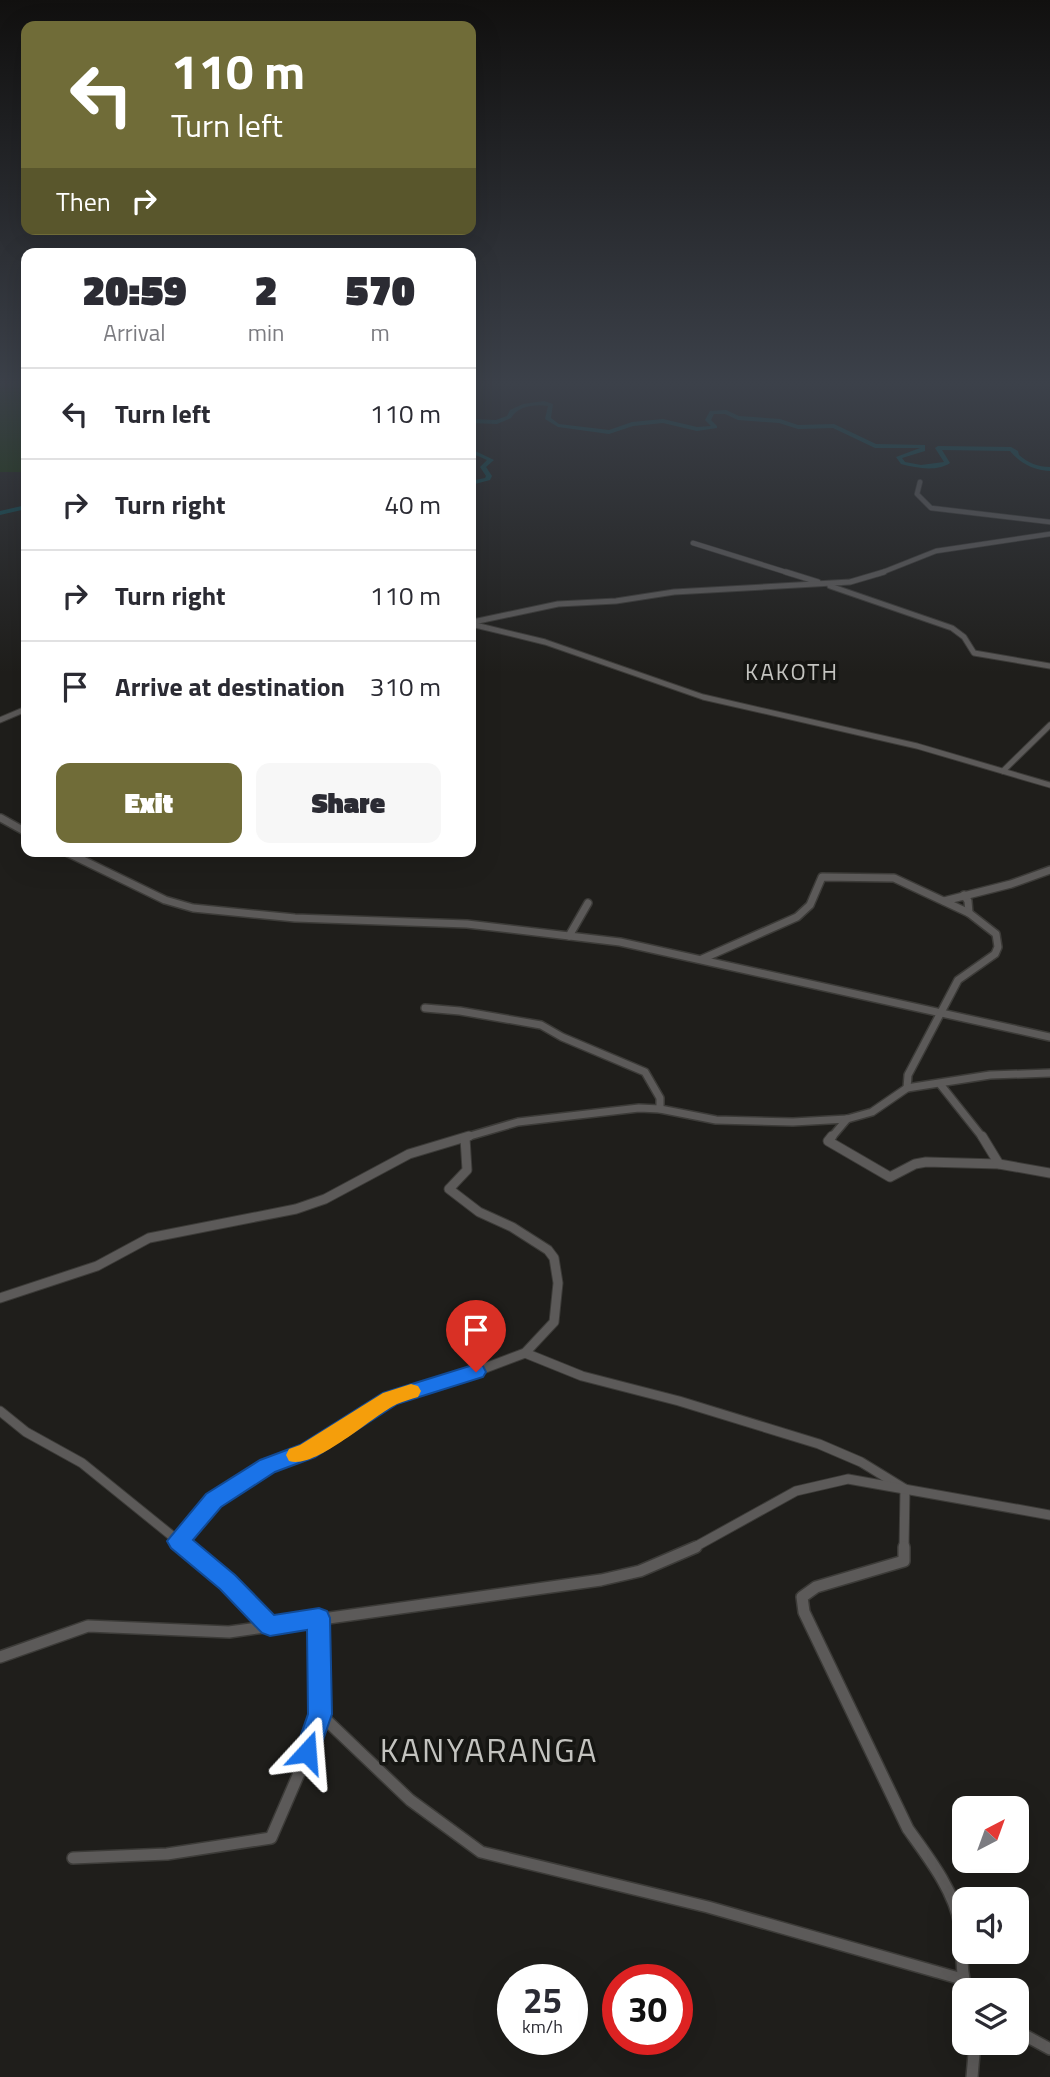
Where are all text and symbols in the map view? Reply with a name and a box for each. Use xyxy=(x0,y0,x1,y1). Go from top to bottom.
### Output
text: 110 m xyxy=(171,33,305,108)
icon: left xyxy=(56,49,147,140)
text: Turn left xyxy=(171,101,283,149)
text: Then xyxy=(56,182,111,221)
icon: right xyxy=(125,182,163,220)
text: 20:59 xyxy=(82,257,187,321)
text: 2 xyxy=(255,257,278,321)
text: 570 xyxy=(346,257,415,321)
text: Arrival xyxy=(103,315,166,350)
text: min xyxy=(248,315,284,350)
text: m xyxy=(371,315,390,350)
text: Turn left xyxy=(115,394,210,433)
text: 110 m xyxy=(370,394,441,433)
icon: left xyxy=(56,395,94,433)
text: Turn right xyxy=(115,485,226,524)
text: 40 m xyxy=(384,485,441,524)
icon: right xyxy=(56,486,94,524)
text: Turn right xyxy=(115,576,226,615)
text: 110 m xyxy=(370,576,441,615)
icon: right xyxy=(56,577,94,615)
district label: KAKOTH xyxy=(745,654,839,689)
text: Arrive at destination xyxy=(115,667,345,706)
text: 310 m xyxy=(370,667,441,706)
icon: arrive xyxy=(56,668,94,706)
button: Exit xyxy=(56,763,242,843)
button: Share xyxy=(256,763,441,843)
pin xyxy=(446,1300,506,1372)
icon: arrive xyxy=(457,1311,495,1349)
position arrow xyxy=(270,1715,344,1789)
district label: KANYARANGA xyxy=(380,1725,598,1775)
north arrow xyxy=(952,1796,1029,1872)
map controls xyxy=(952,1796,1029,2055)
button: sound xyxy=(952,1887,1029,1964)
speed limit sign: 30 xyxy=(602,1964,693,2055)
text: 25 xyxy=(523,1973,562,2027)
button: layers xyxy=(952,1978,1029,2055)
text: km/h xyxy=(522,2013,563,2040)

